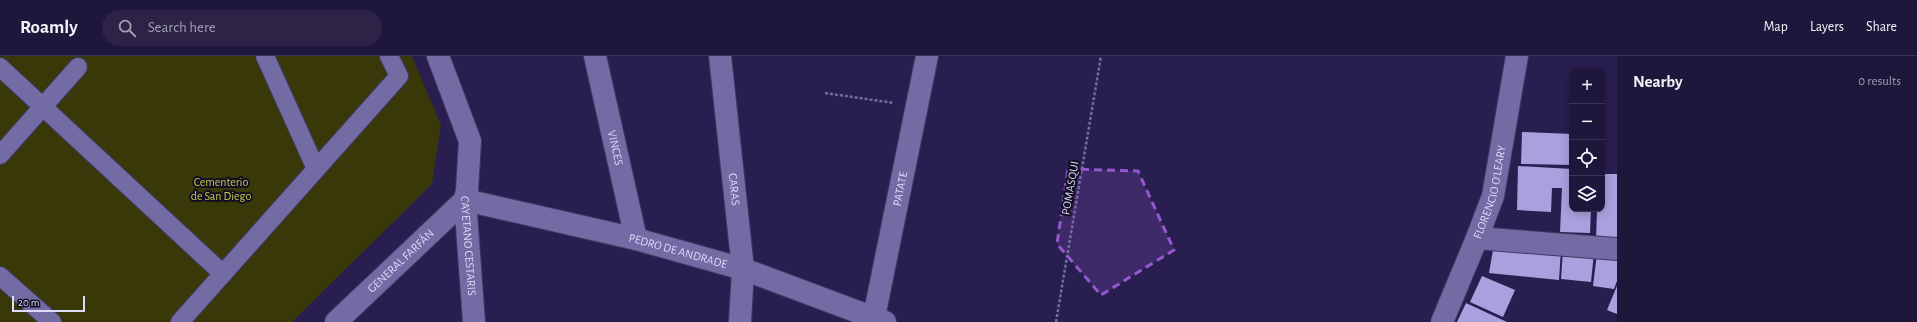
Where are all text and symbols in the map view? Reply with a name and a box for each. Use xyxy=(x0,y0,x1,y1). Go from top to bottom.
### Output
search box xyxy=(102,10,382,46)
icon: search xyxy=(116,17,138,39)
text: Roamly xyxy=(20,18,78,37)
text: Search here xyxy=(148,20,216,35)
text: Map xyxy=(1763,20,1788,34)
text: Layers xyxy=(1810,20,1844,34)
text: Share xyxy=(1866,20,1897,34)
map controls xyxy=(1569,68,1605,212)
button: + xyxy=(1569,68,1605,104)
text: Nearby xyxy=(1633,73,1683,90)
text: 0 results xyxy=(1858,75,1901,88)
button: − xyxy=(1569,104,1605,140)
street label: VINCES xyxy=(606,129,625,167)
button: locate xyxy=(1569,140,1605,176)
street label: FLORENCIO O'LEARY xyxy=(1471,144,1508,240)
street label: POMASQUI xyxy=(1059,160,1082,216)
street label: PATATE xyxy=(891,170,909,207)
street label: CARAS xyxy=(727,172,742,206)
park label: Cementerio de San Diego xyxy=(191,176,251,202)
button: layers xyxy=(1569,176,1605,212)
street label: CAYETANO CESTARIS xyxy=(459,195,478,296)
street label: GENERAL FARFÁN xyxy=(365,227,436,295)
street label: PEDRO DE ANDRADE xyxy=(628,232,729,270)
scale bar xyxy=(12,294,85,313)
text: 20 m xyxy=(18,297,39,308)

